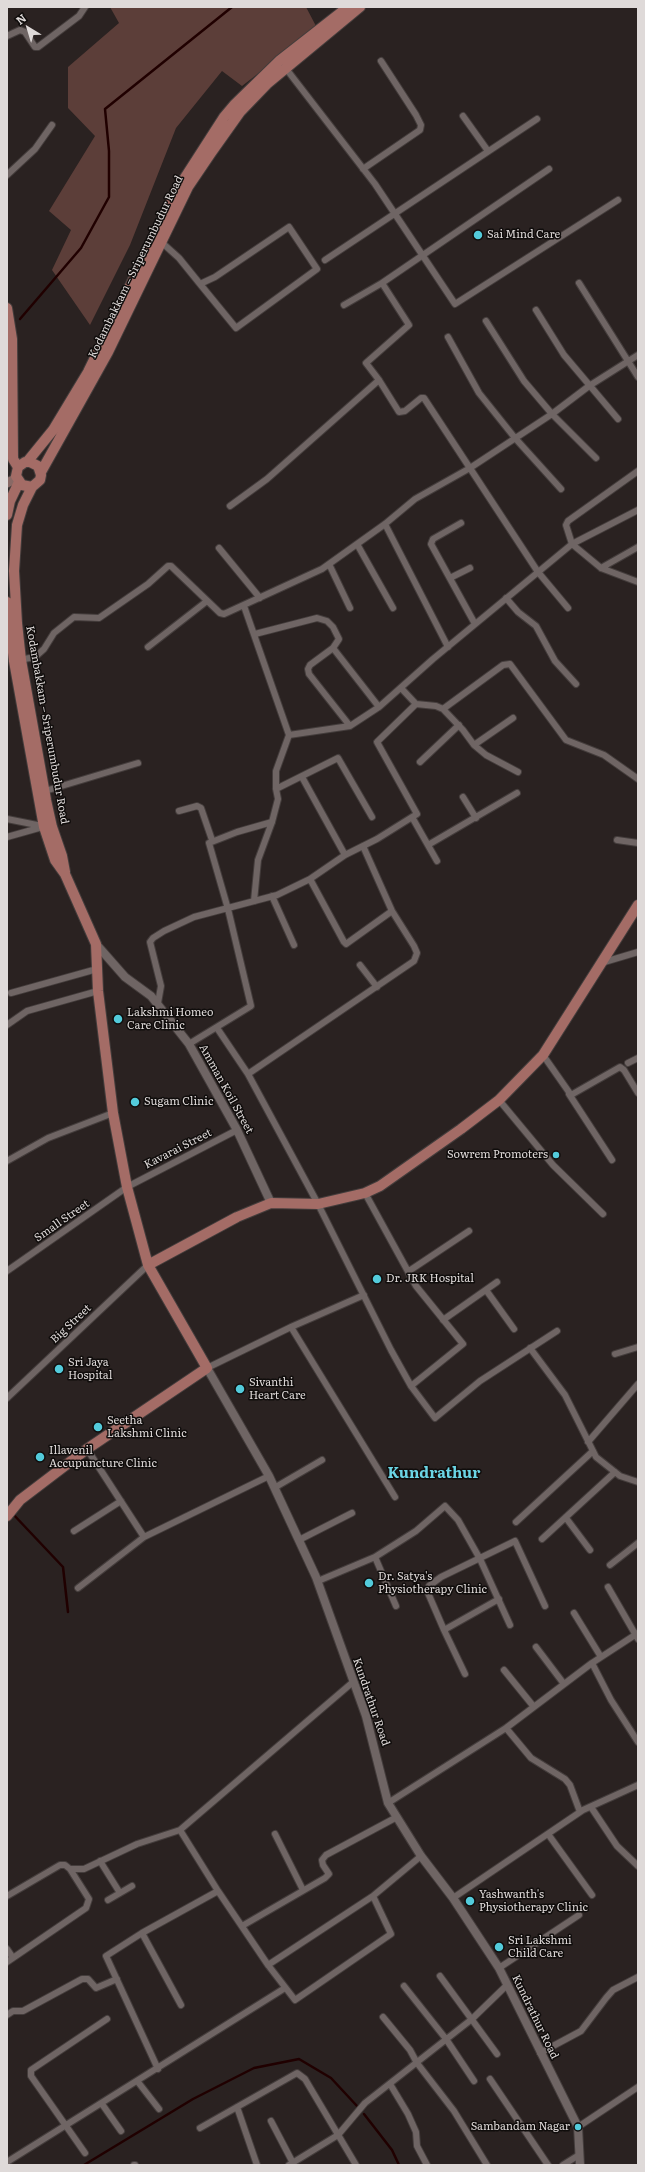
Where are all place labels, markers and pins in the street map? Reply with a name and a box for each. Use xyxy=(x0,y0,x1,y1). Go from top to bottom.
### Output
place label: Sai Mind Care xyxy=(487,228,560,242)
marker: Sai Mind Care xyxy=(472,229,484,241)
place label: Lakshmi Homeo Care Clinic xyxy=(127,1006,214,1032)
marker: Lakshmi Homeo Care Clinic xyxy=(112,1013,124,1025)
place label: Sugam Clinic xyxy=(144,1095,214,1109)
marker: Sugam Clinic xyxy=(129,1096,141,1108)
place label: Sowrem Promoters xyxy=(447,1148,548,1162)
marker: Sowrem Promoters xyxy=(551,1150,561,1160)
place label: Dr. JRK Hospital xyxy=(386,1272,474,1286)
marker: Dr. JRK Hospital xyxy=(371,1273,383,1285)
place label: Sri Jaya Hospital xyxy=(68,1356,112,1382)
marker: Sri Jaya Hospital xyxy=(53,1363,65,1375)
place label: Sivanthi Heart Care xyxy=(249,1376,306,1402)
marker: Sivanthi Heart Care xyxy=(234,1383,246,1395)
place label: Seetha Lakshmi Clinic xyxy=(107,1414,187,1440)
marker: Seetha Lakshmi Clinic xyxy=(92,1421,104,1433)
place label: Illavenil Accupuncture Clinic xyxy=(49,1444,157,1470)
marker: Illavenil Accupuncture Clinic xyxy=(34,1451,46,1463)
place label: Dr. Satya's Physiotherapy Clinic xyxy=(378,1570,487,1596)
marker: Dr. Satya's Physiotherapy Clinic xyxy=(363,1577,375,1589)
place label: Yashwanth's Physiotherapy Clinic xyxy=(479,1888,588,1914)
marker: Yashwanth's Physiotherapy Clinic xyxy=(464,1895,476,1907)
place label: Sri Lakshmi Child Care xyxy=(508,1934,572,1960)
marker: Sri Lakshmi Child Care xyxy=(493,1941,505,1953)
place label: Sambandam Nagar xyxy=(471,2120,570,2134)
marker: Sambandam Nagar xyxy=(573,2122,583,2132)

